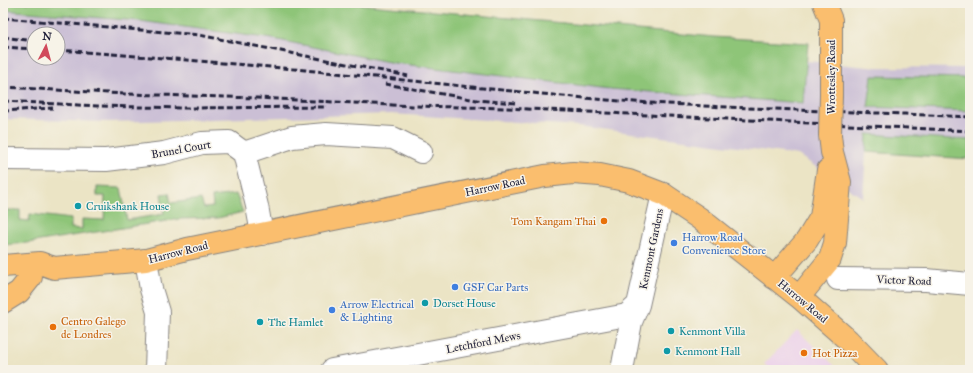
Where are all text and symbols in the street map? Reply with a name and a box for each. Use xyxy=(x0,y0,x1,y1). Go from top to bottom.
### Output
north arrow xyxy=(26,26,66,66)
text: N xyxy=(42,30,53,44)
street label: Wrottesley Road xyxy=(825,39,838,114)
street label: Brunel Court xyxy=(150,138,212,161)
street label: Harrow Road xyxy=(464,174,527,199)
place label: Cruikshank House xyxy=(86,200,170,213)
marker: Cruikshank House xyxy=(73,201,83,211)
street label: Kenmont Gardens xyxy=(637,208,666,291)
place label: Tom Kangam Thai xyxy=(511,215,596,228)
marker: Tom Kangam Thai xyxy=(599,216,609,226)
place label: Harrow Road Convenience Store xyxy=(682,231,767,257)
marker: Harrow Road Convenience Store xyxy=(669,238,679,248)
street label: Harrow Road xyxy=(147,239,210,266)
street label: Victor Road xyxy=(875,273,932,288)
street label: Harrow Road xyxy=(775,277,831,326)
place label: GSF Car Parts xyxy=(463,281,528,294)
marker: GSF Car Parts xyxy=(450,282,460,292)
place label: Dorset House xyxy=(433,297,496,310)
place label: Arrow Electrical & Lighting xyxy=(339,298,414,324)
marker: Dorset House xyxy=(420,298,430,308)
marker: Arrow Electrical & Lighting xyxy=(327,305,337,315)
place label: Centro Galego de Londres xyxy=(61,315,126,341)
place label: The Hamlet xyxy=(268,316,323,329)
marker: The Hamlet xyxy=(255,317,265,327)
marker: Centro Galego de Londres xyxy=(48,322,58,332)
place label: Kenmont Villa xyxy=(679,325,746,338)
marker: Kenmont Villa xyxy=(666,326,676,336)
street label: Letchford Mews xyxy=(445,329,521,356)
place label: Kenmont Hall xyxy=(675,345,740,358)
marker: Kenmont Hall xyxy=(662,346,672,356)
place label: Hot Pizza xyxy=(812,347,858,360)
marker: Hot Pizza xyxy=(799,348,809,358)

